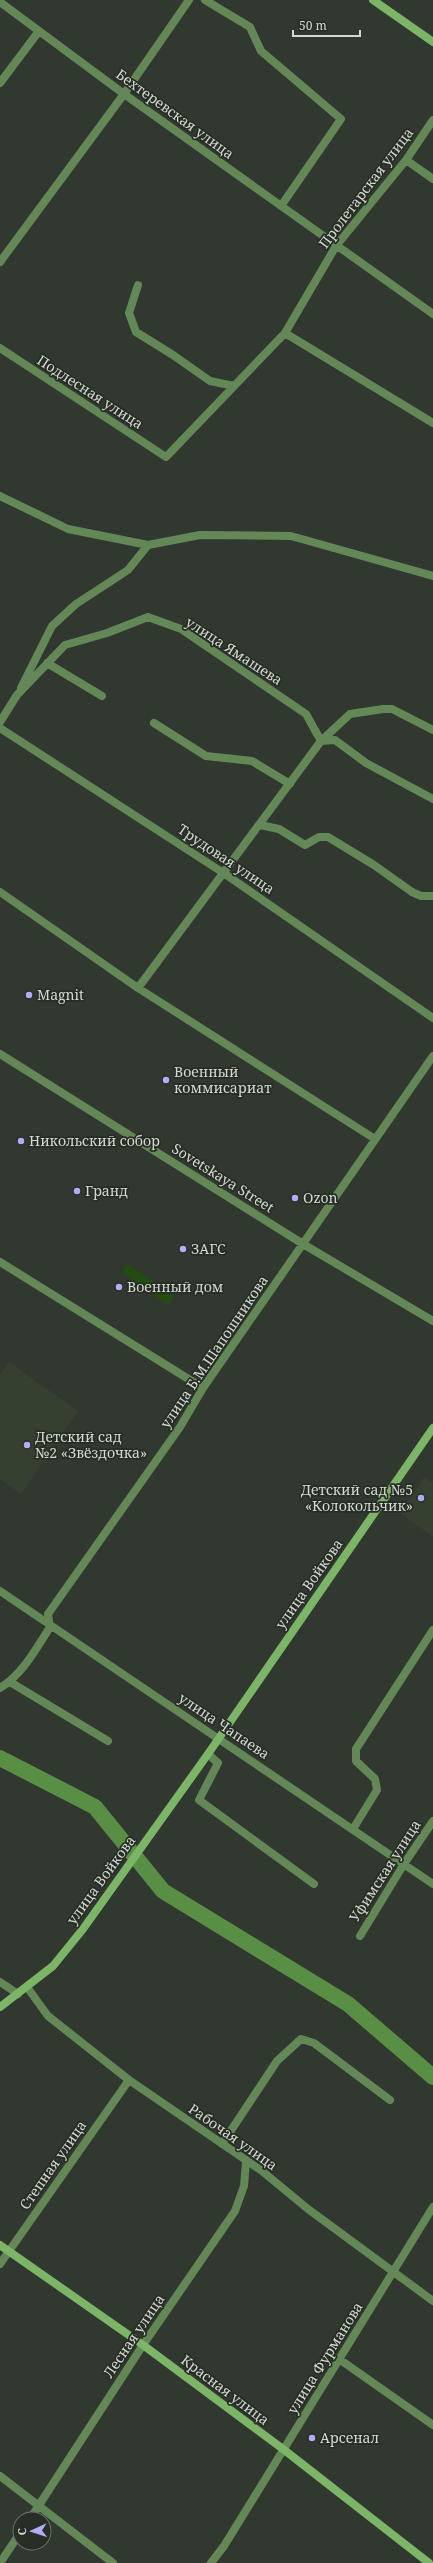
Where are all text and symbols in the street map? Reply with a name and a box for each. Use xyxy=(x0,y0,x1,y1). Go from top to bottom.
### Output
scale bar xyxy=(293,12,360,38)
text: 50 m xyxy=(299,17,327,34)
street label: Бехтеревская улица xyxy=(112,64,238,163)
street label: Пролетарская улица xyxy=(314,124,417,252)
street label: Подлесная улица xyxy=(34,350,147,433)
street label: улица Ямашева xyxy=(182,612,286,689)
street label: Трудовая улица xyxy=(174,819,278,898)
place label: Magnit xyxy=(37,985,84,1004)
marker: Magnit xyxy=(24,990,34,1000)
place label: Военный коммисариат xyxy=(174,1062,272,1097)
marker: Военный коммисариат xyxy=(161,1075,171,1085)
place label: Никольский собор xyxy=(29,1131,160,1150)
marker: Никольский собор xyxy=(16,1136,26,1146)
street label: Sovetskaya Street xyxy=(169,1139,278,1217)
place label: Гранд xyxy=(85,1181,128,1200)
marker: Гранд xyxy=(72,1186,82,1196)
place label: Ozon xyxy=(303,1188,338,1207)
marker: Ozon xyxy=(290,1193,300,1203)
place label: ЗАГС xyxy=(191,1239,226,1258)
marker: ЗАГС xyxy=(178,1244,188,1254)
street label: улица Б.М.Шапошникова xyxy=(155,1272,272,1432)
place label: Военный дом xyxy=(127,1277,223,1296)
marker: Военный дом xyxy=(114,1282,124,1292)
place label: Детский сад №2 «Звёздочка» xyxy=(35,1427,147,1462)
marker: Детский сад №2 «Звёздочка» xyxy=(22,1440,32,1450)
place label: Детский сад №5 «Колокольчик» xyxy=(301,1480,413,1515)
marker: Детский сад №5 «Колокольчик» xyxy=(416,1493,426,1503)
street label: улица Войкова xyxy=(270,1535,347,1632)
street label: улица Чапаева xyxy=(175,1688,273,1763)
street label: Уфимская улица xyxy=(344,1816,425,1925)
street label: улица Войкова xyxy=(62,1831,139,1928)
street label: Рабочая улица xyxy=(185,2099,282,2174)
street label: Степная улица xyxy=(15,2116,90,2213)
street label: Лесная улица xyxy=(99,2290,169,2381)
street label: улица Фурманова xyxy=(282,2298,367,2417)
street label: Красная улица xyxy=(177,2350,273,2429)
place label: Арсенал xyxy=(320,2428,380,2447)
marker: Арсенал xyxy=(307,2433,317,2443)
north arrow xyxy=(12,2511,52,2551)
text: С xyxy=(14,2528,29,2536)

